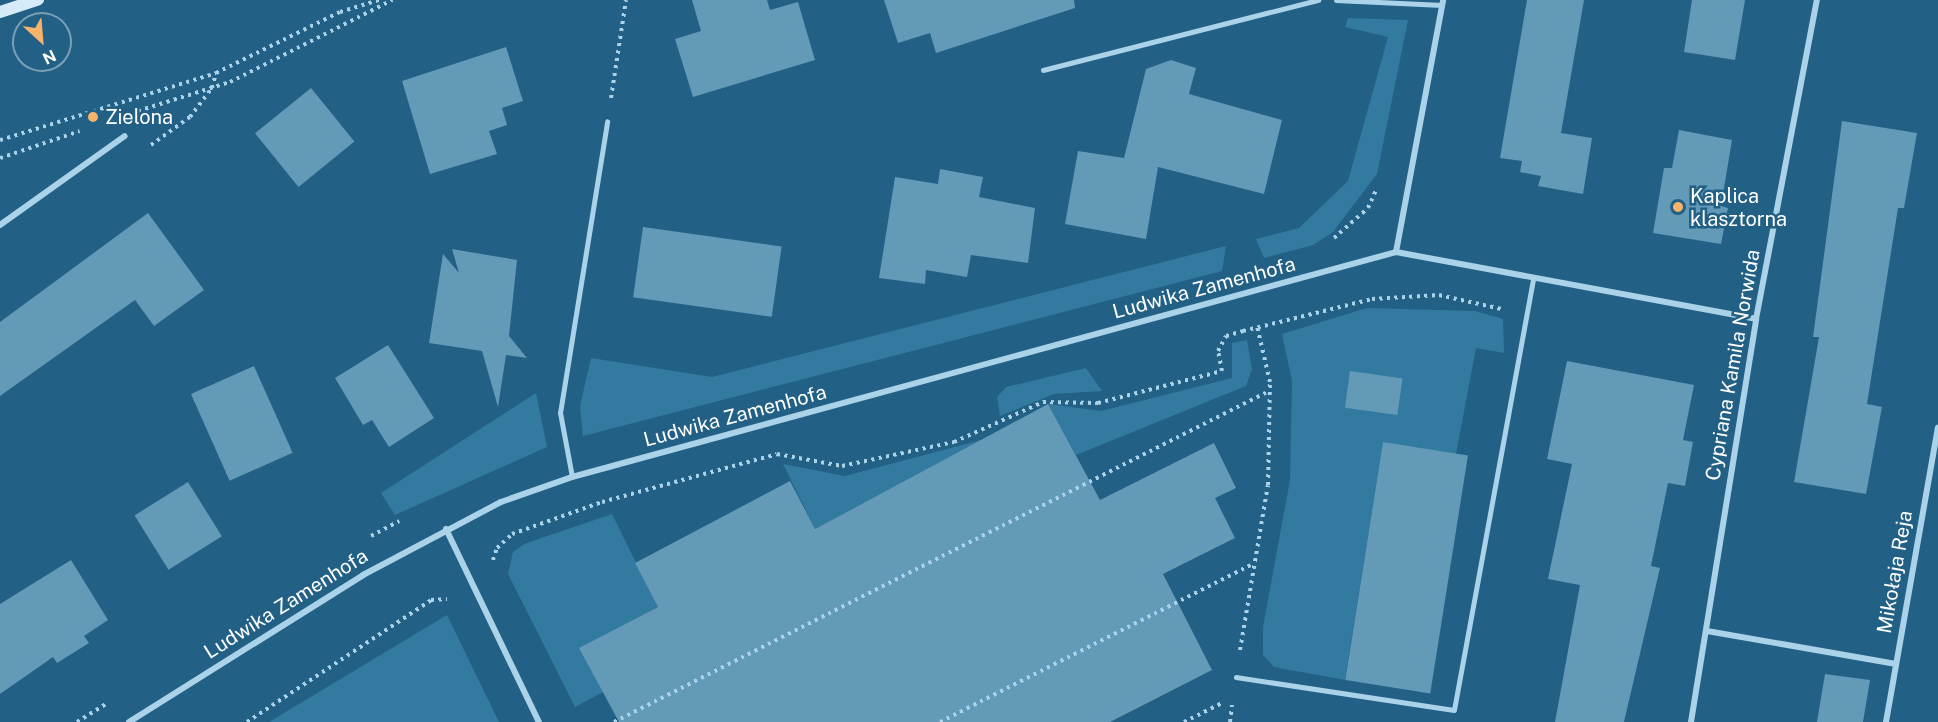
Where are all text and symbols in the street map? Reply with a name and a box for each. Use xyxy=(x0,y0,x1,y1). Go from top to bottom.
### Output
north arrow xyxy=(12,12,72,72)
text: N xyxy=(39,46,59,68)
place label: Zielona xyxy=(105,105,173,129)
marker: Zielona xyxy=(86,110,100,124)
place label: Kaplica klasztorna xyxy=(1690,184,1787,231)
marker: Kaplica klasztorna xyxy=(1671,200,1685,214)
street label: Cypriana Kamila Norwida xyxy=(1701,248,1765,482)
street label: Ludwika Zamenhofa xyxy=(1110,252,1298,324)
street label: Ludwika Zamenhofa xyxy=(641,380,829,452)
street label: Mikołaja Reja xyxy=(1872,509,1918,635)
street label: Ludwika Zamenhofa xyxy=(200,544,372,664)

